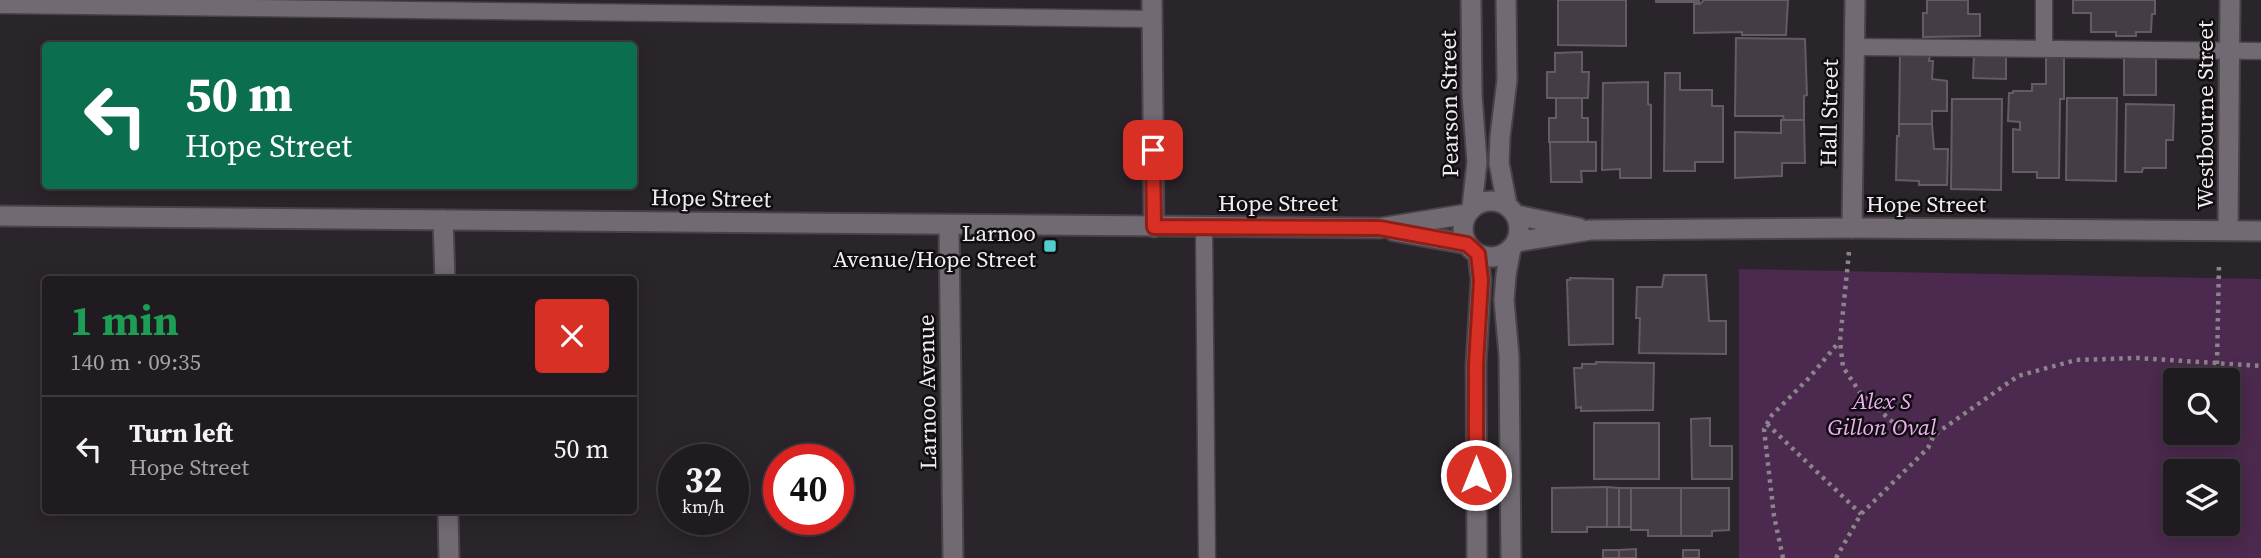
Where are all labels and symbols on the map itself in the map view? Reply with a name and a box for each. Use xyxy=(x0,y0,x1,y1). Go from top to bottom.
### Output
street label: Westbourne Street xyxy=(2189,20,2221,209)
street label: Pearson Street xyxy=(1432,30,1466,178)
street label: Hall Street xyxy=(1812,58,1846,167)
pin xyxy=(1123,120,1183,180)
street label: Hope Street xyxy=(651,181,772,215)
street label: Hope Street xyxy=(1218,187,1339,219)
street label: Hope Street xyxy=(1866,188,1987,220)
place label: Larnoo Avenue/Hope Street xyxy=(833,217,1037,275)
marker: Larnoo Avenue/Hope Street xyxy=(1042,238,1058,254)
street label: Larnoo Avenue xyxy=(910,314,944,470)
park label: Alex S Gillon Oval xyxy=(1828,385,1937,443)
position arrow xyxy=(1439,438,1513,512)
speed limit sign: 40 xyxy=(763,444,854,535)

